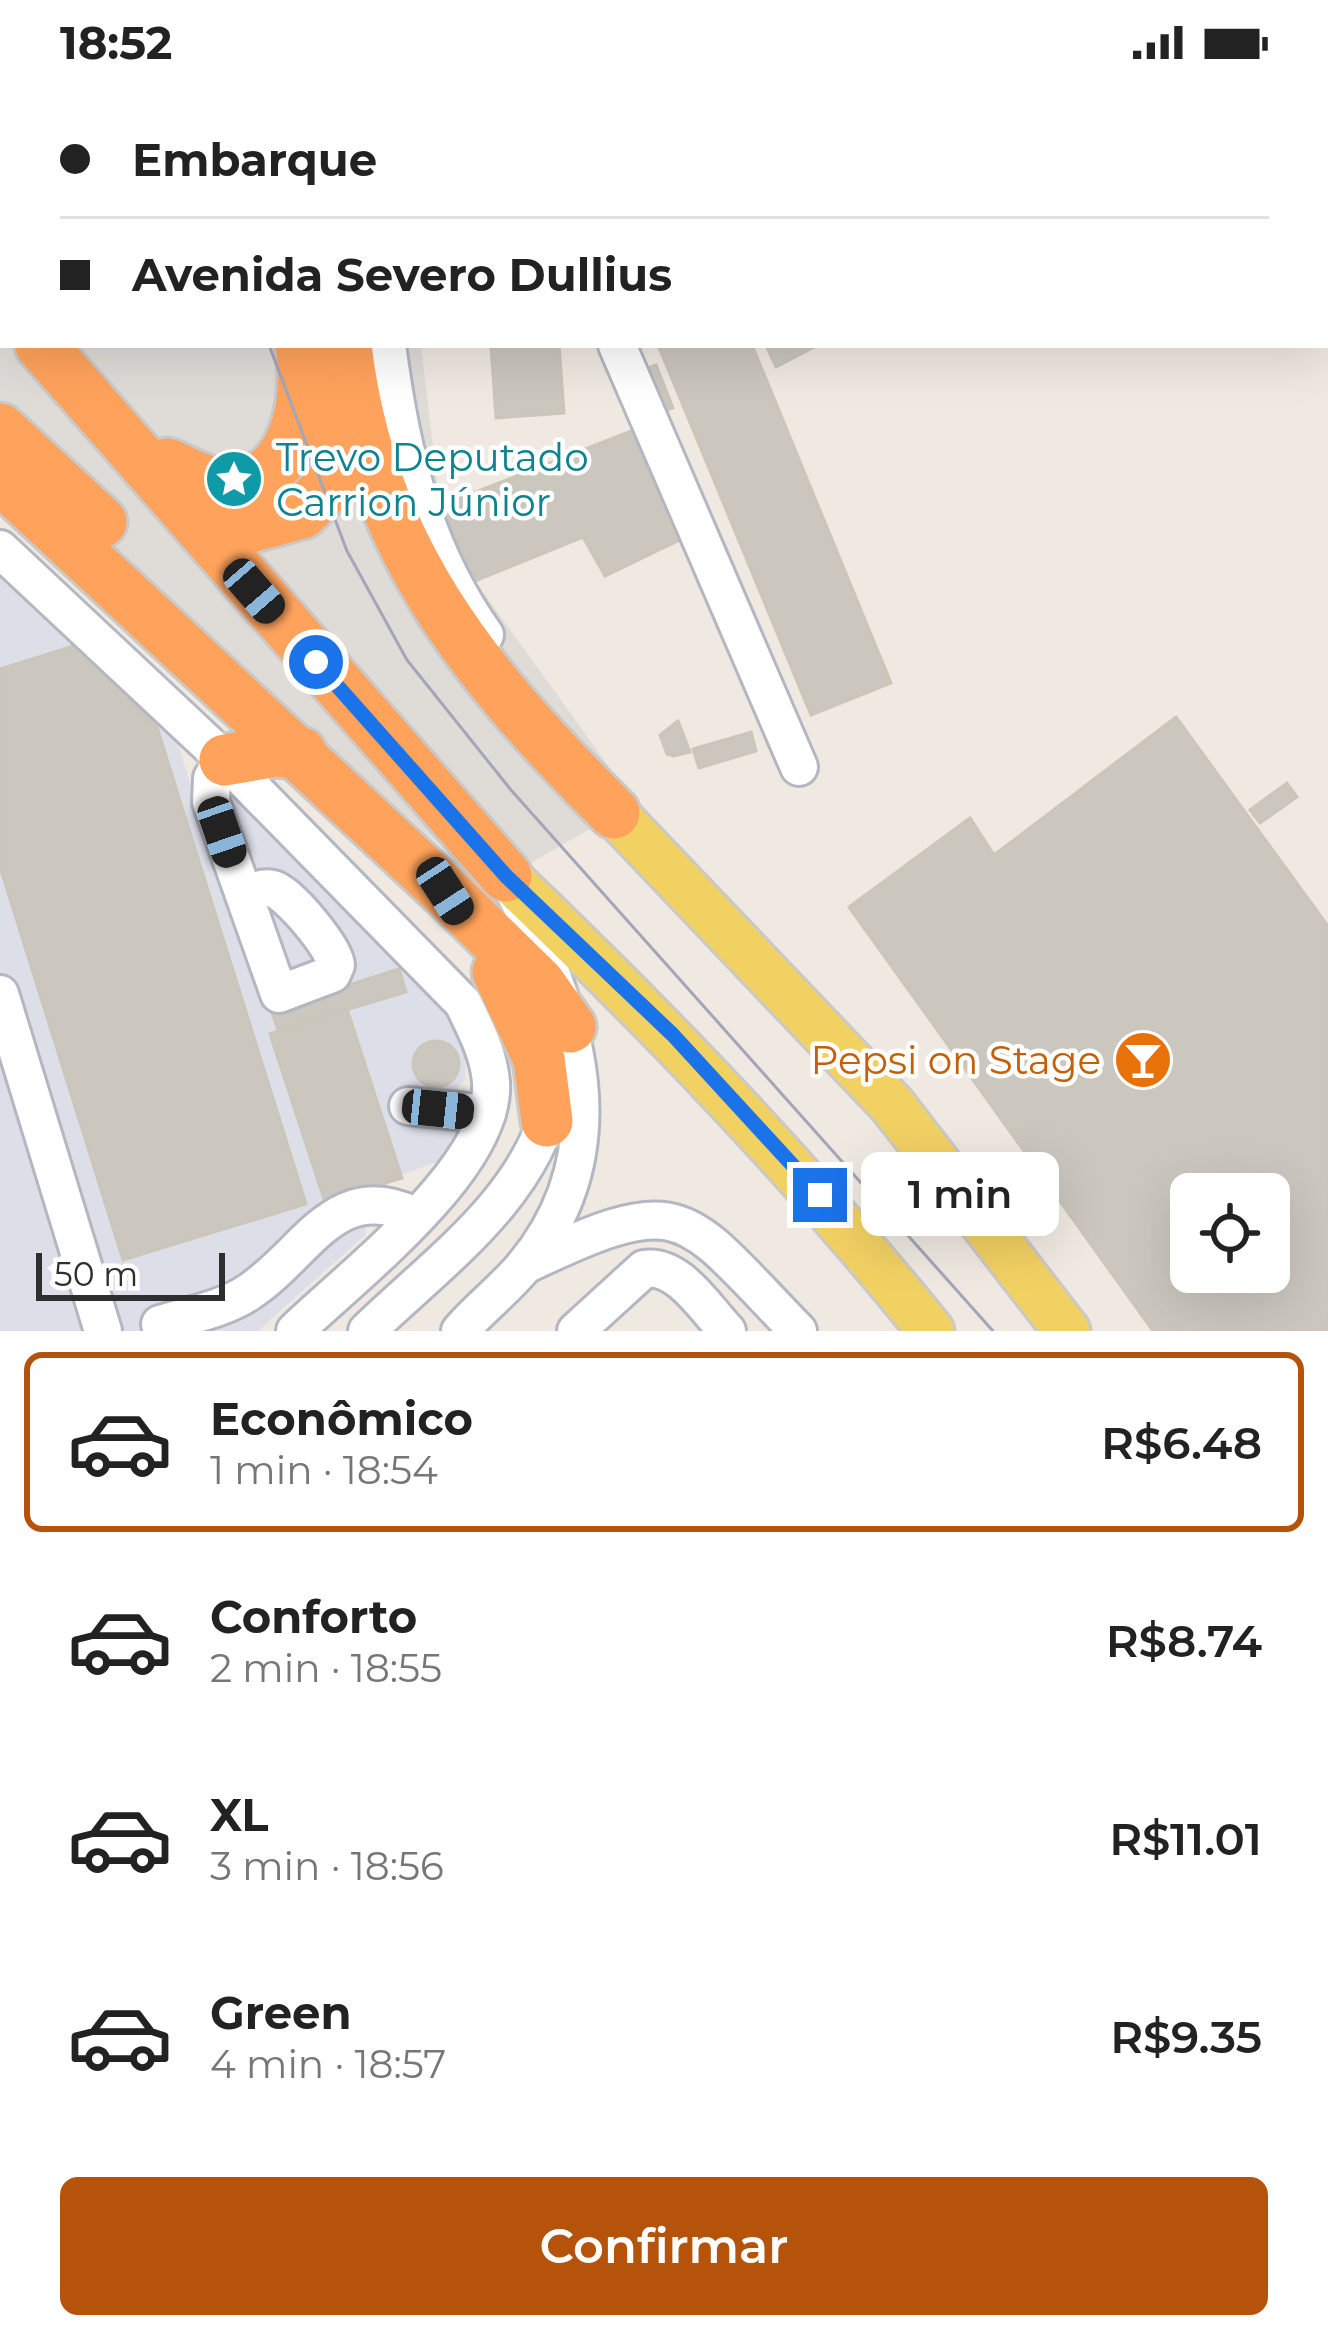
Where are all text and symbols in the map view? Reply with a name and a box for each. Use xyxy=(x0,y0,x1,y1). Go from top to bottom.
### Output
text: 18:52 xyxy=(60,15,172,70)
text: Embarque xyxy=(132,132,377,187)
text: Avenida Severo Dullius xyxy=(132,247,672,302)
place label: Trevo Deputado Carrion Júnior xyxy=(276,433,589,526)
place icon: Trevo Deputado Carrion Júnior xyxy=(203,448,265,510)
car xyxy=(217,552,291,630)
route start xyxy=(289,635,343,689)
car xyxy=(193,792,251,872)
car xyxy=(410,851,480,931)
bar icon: Pepsi on Stage xyxy=(1112,1029,1174,1091)
place label: Pepsi on Stage xyxy=(810,1036,1101,1084)
car xyxy=(400,1087,476,1131)
callout: 1 min xyxy=(862,1153,1060,1237)
route end xyxy=(793,1168,847,1222)
text: 1 min xyxy=(908,1170,1012,1218)
map controls xyxy=(1170,1173,1290,1293)
button: locate xyxy=(1170,1173,1290,1293)
scale bar xyxy=(36,1247,225,1300)
text: 50 m xyxy=(54,1254,138,1294)
icon: car xyxy=(66,1388,174,1496)
text: Econômico xyxy=(210,1391,473,1446)
text: R$6.48 xyxy=(1101,1415,1262,1470)
text: 1 min · 18:54 xyxy=(210,1446,438,1494)
icon: car xyxy=(66,1586,174,1694)
text: Conforto xyxy=(210,1589,417,1644)
text: R$8.74 xyxy=(1106,1613,1262,1668)
text: 2 min · 18:55 xyxy=(210,1644,442,1692)
icon: car xyxy=(66,1784,174,1892)
text: XL xyxy=(210,1787,268,1842)
text: R$11.01 xyxy=(1109,1811,1262,1866)
text: 3 min · 18:56 xyxy=(210,1842,444,1890)
icon: car xyxy=(66,1982,174,2090)
text: Green xyxy=(210,1985,352,2040)
text: R$9.35 xyxy=(1110,2009,1262,2064)
text: 4 min · 18:57 xyxy=(210,2040,446,2088)
button: Confirmar xyxy=(60,2177,1268,2315)

